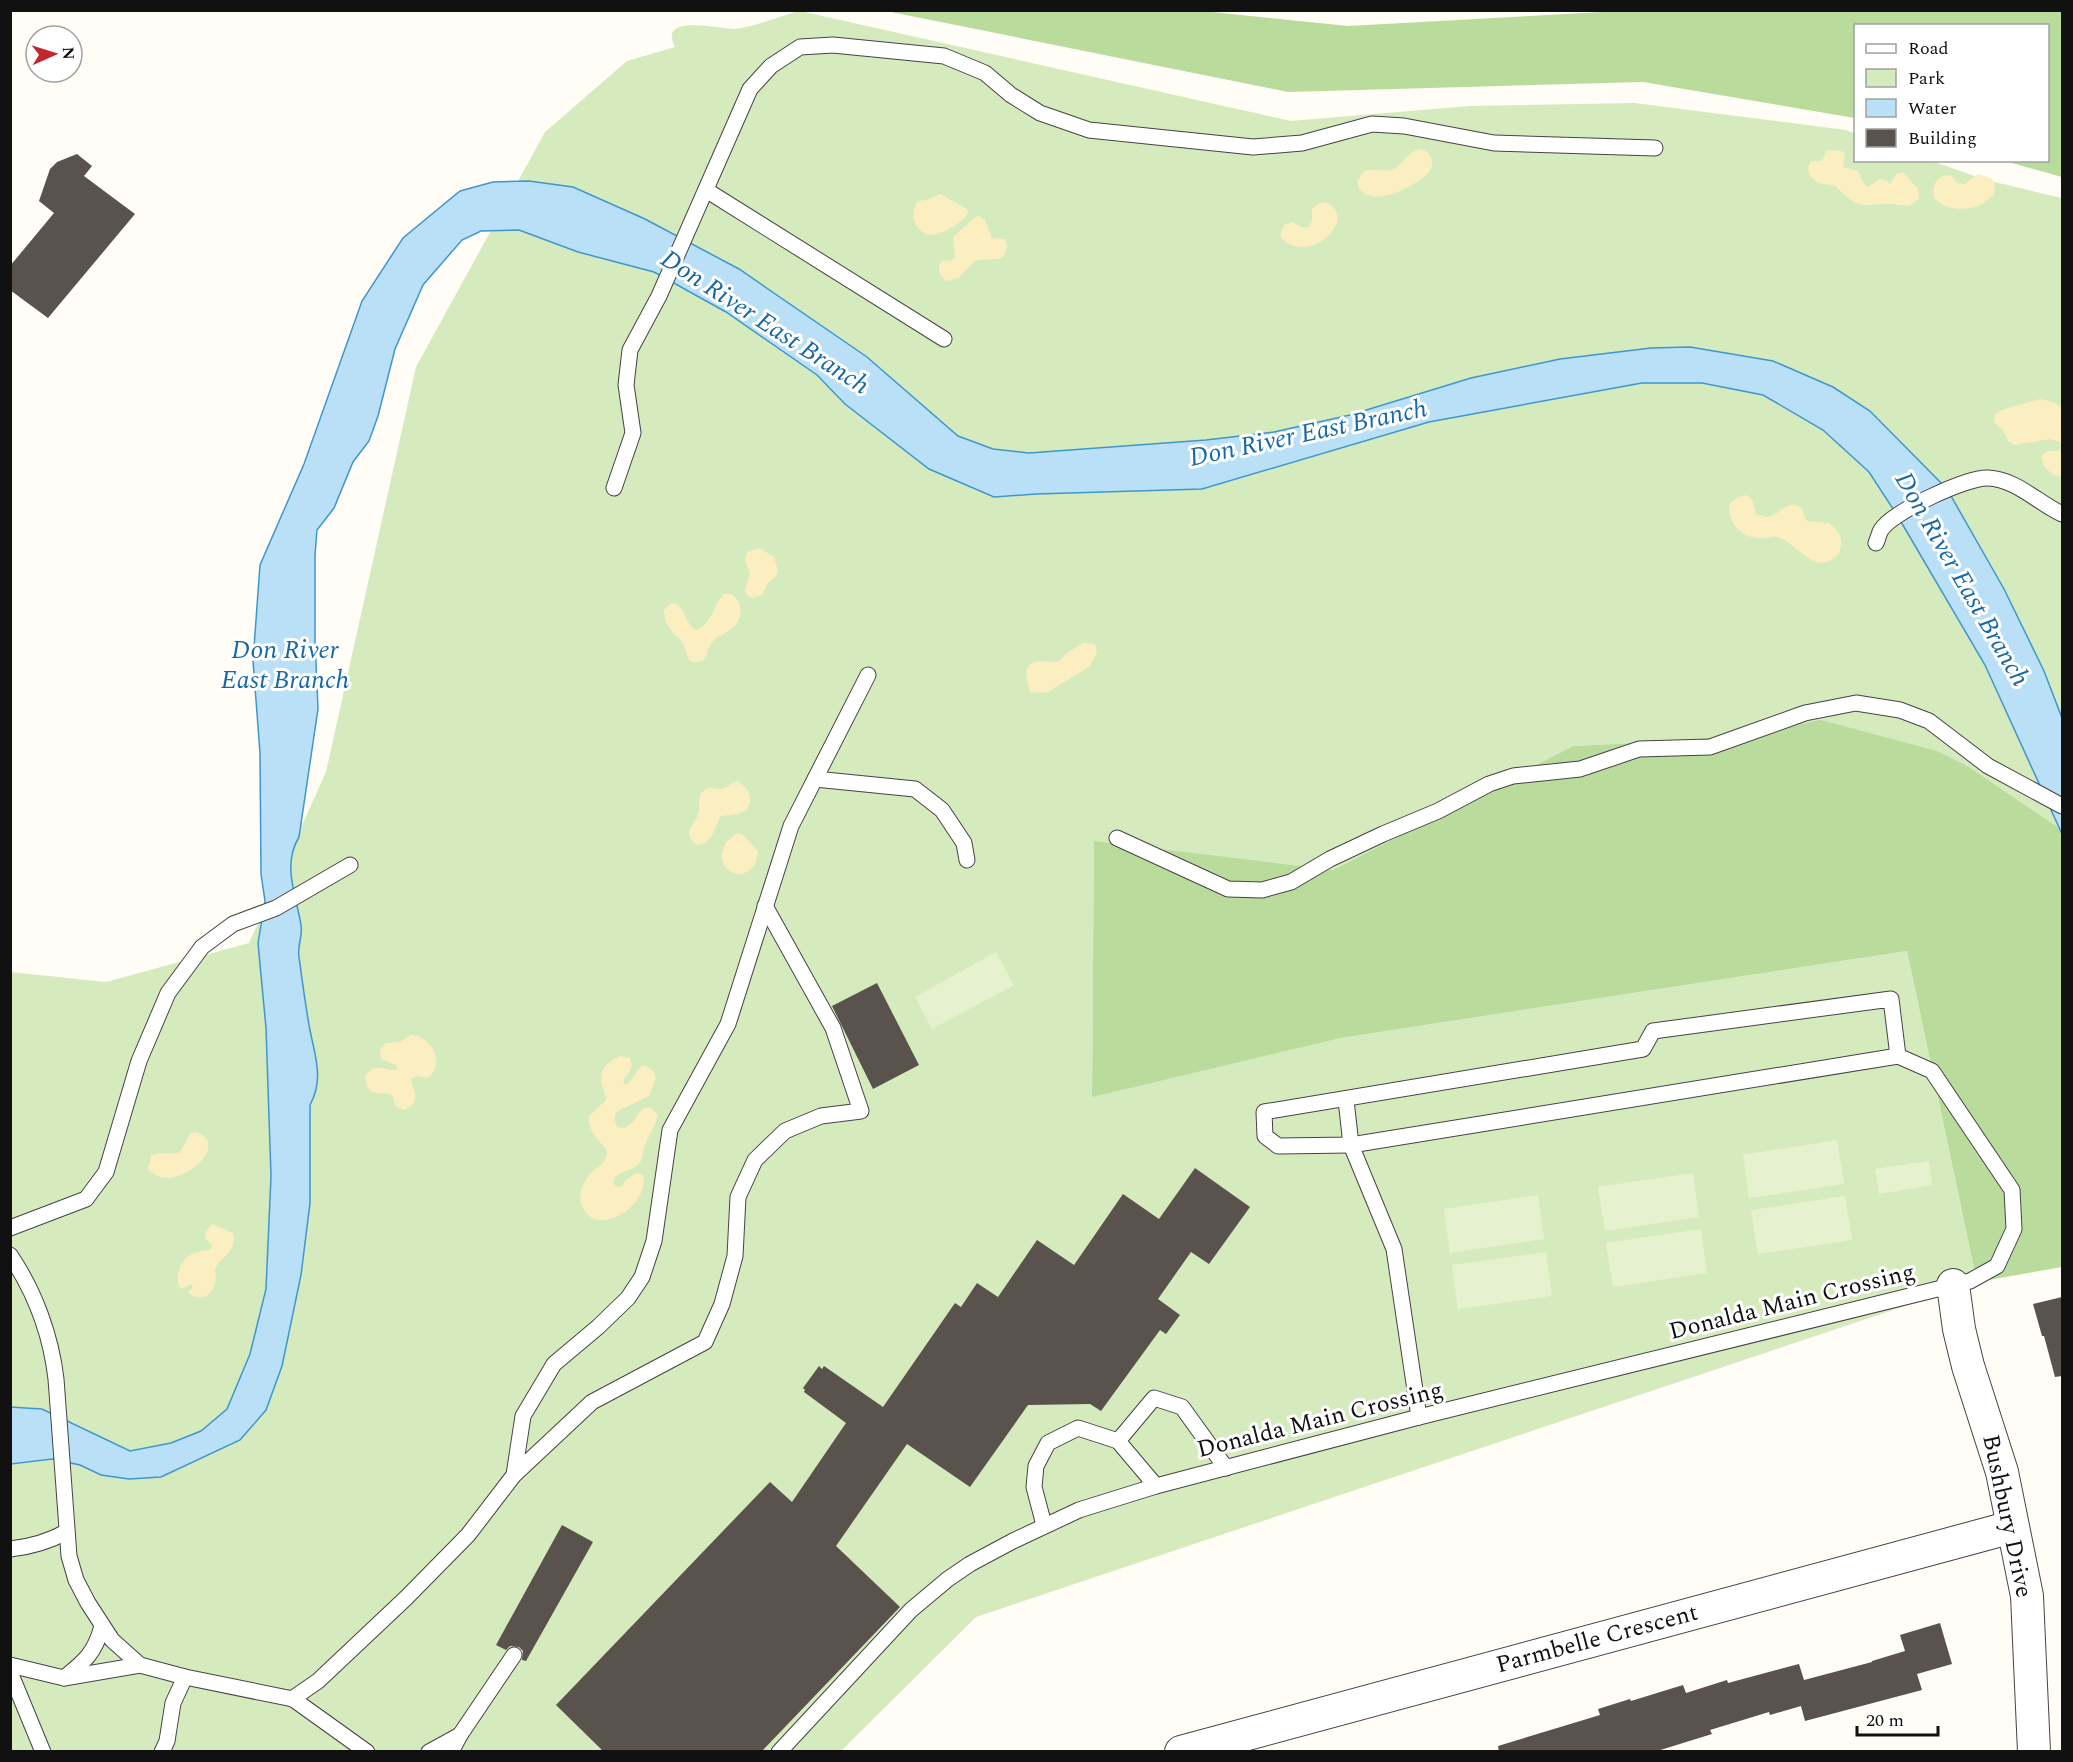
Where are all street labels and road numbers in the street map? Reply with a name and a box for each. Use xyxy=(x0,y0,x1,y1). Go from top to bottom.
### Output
street label: Donalda Main Crossing xyxy=(1665,1254,1919,1350)
street label: Donalda Main Crossing xyxy=(1193,1372,1447,1468)
street label: Bushbury Drive xyxy=(1972,1431,2042,1601)
street label: Parmbelle Crescent xyxy=(1492,1595,1702,1683)

